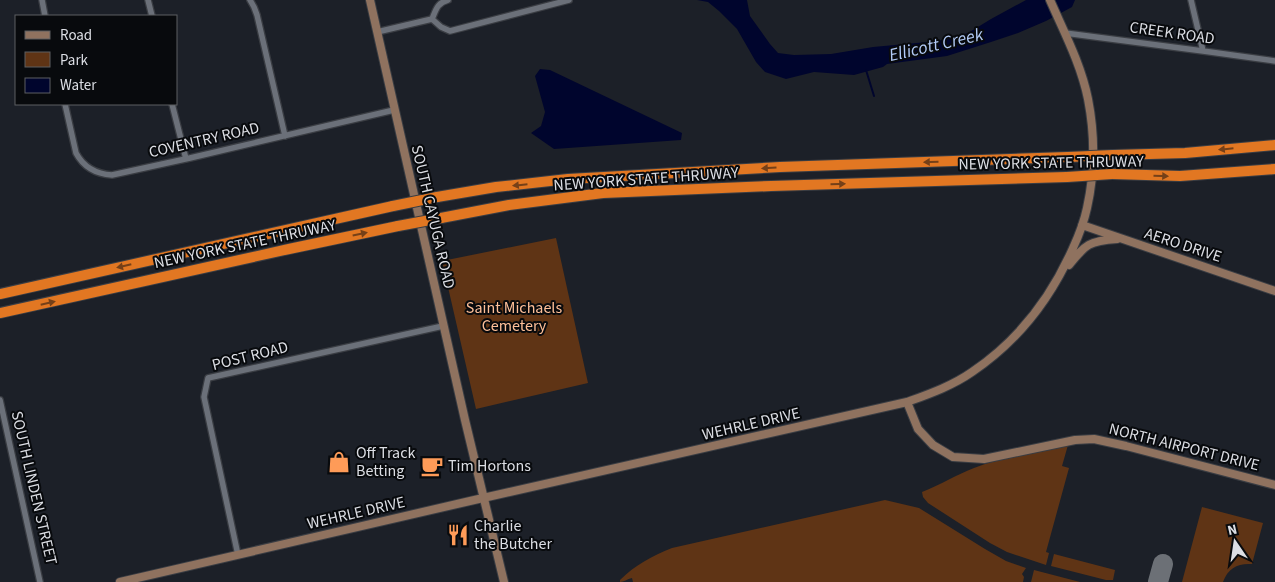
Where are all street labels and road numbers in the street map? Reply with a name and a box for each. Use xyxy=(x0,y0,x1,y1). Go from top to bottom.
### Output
street label: CREEK ROAD xyxy=(1128,16,1216,50)
street label: COVENTRY ROAD xyxy=(147,117,262,163)
street label: SOUTH CAYUGA ROAD xyxy=(406,143,460,291)
street label: NEW YORK STATE THRUWAY xyxy=(958,150,1144,176)
street label: NEW YORK STATE THRUWAY xyxy=(553,162,740,196)
street label: NEW YORK STATE THRUWAY xyxy=(152,214,338,274)
street label: AERO DRIVE xyxy=(1142,222,1224,268)
street label: POST ROAD xyxy=(210,336,291,376)
street label: WEHRLE DRIVE xyxy=(700,402,802,446)
street label: SOUTH LINDEN STREET xyxy=(6,409,62,567)
street label: NORTH AIRPORT DRIVE xyxy=(1107,418,1261,476)
street label: WEHRLE DRIVE xyxy=(305,491,407,535)

